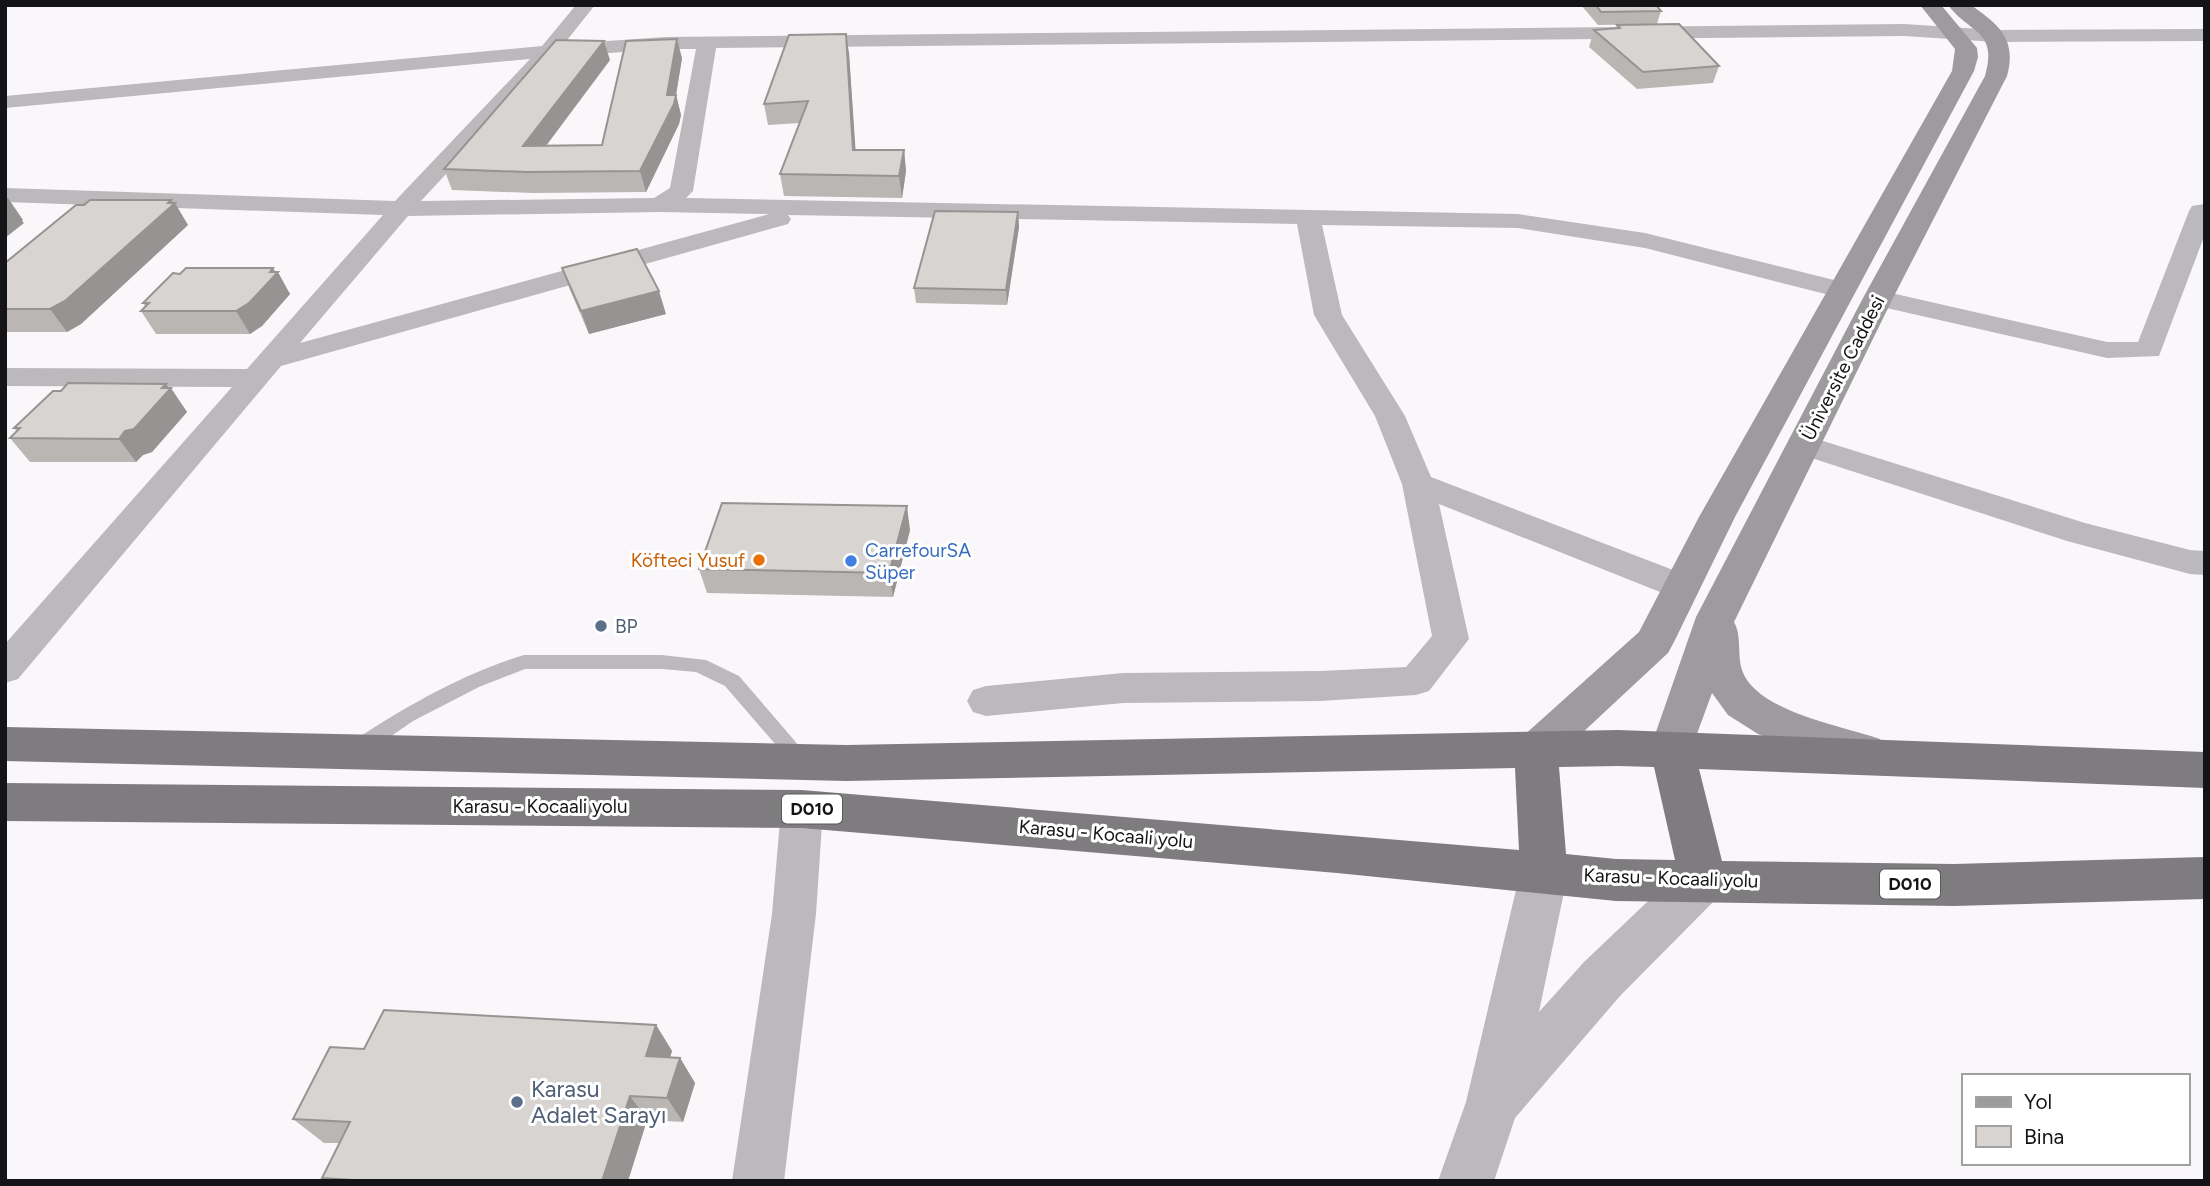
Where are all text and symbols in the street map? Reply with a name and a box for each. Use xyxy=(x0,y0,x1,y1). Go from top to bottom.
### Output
street label: Üniversite Caddesi xyxy=(1797,292,1889,444)
place label: CarrefourSA Süper xyxy=(865,539,971,584)
place label: Köfteci Yusuf xyxy=(631,549,745,572)
marker: Köfteci Yusuf xyxy=(751,552,767,568)
marker: CarrefourSA Süper xyxy=(843,553,859,569)
place label: BP xyxy=(615,615,638,638)
marker: BP xyxy=(593,618,609,634)
road number: D010 xyxy=(782,794,842,824)
street label: Karasu - Kocaali yolu xyxy=(453,795,627,818)
street label: Karasu - Kocaali yolu xyxy=(1018,815,1194,853)
street label: Karasu - Kocaali yolu xyxy=(1583,863,1759,893)
road number: D010 xyxy=(1880,870,1940,898)
legend xyxy=(1962,1074,2189,1165)
place label: Karasu Adalet Sarayı xyxy=(531,1075,666,1129)
text: Yol xyxy=(2024,1089,2052,1114)
marker: Karasu Adalet Sarayı xyxy=(509,1094,525,1110)
text: Bina xyxy=(2024,1124,2064,1149)

